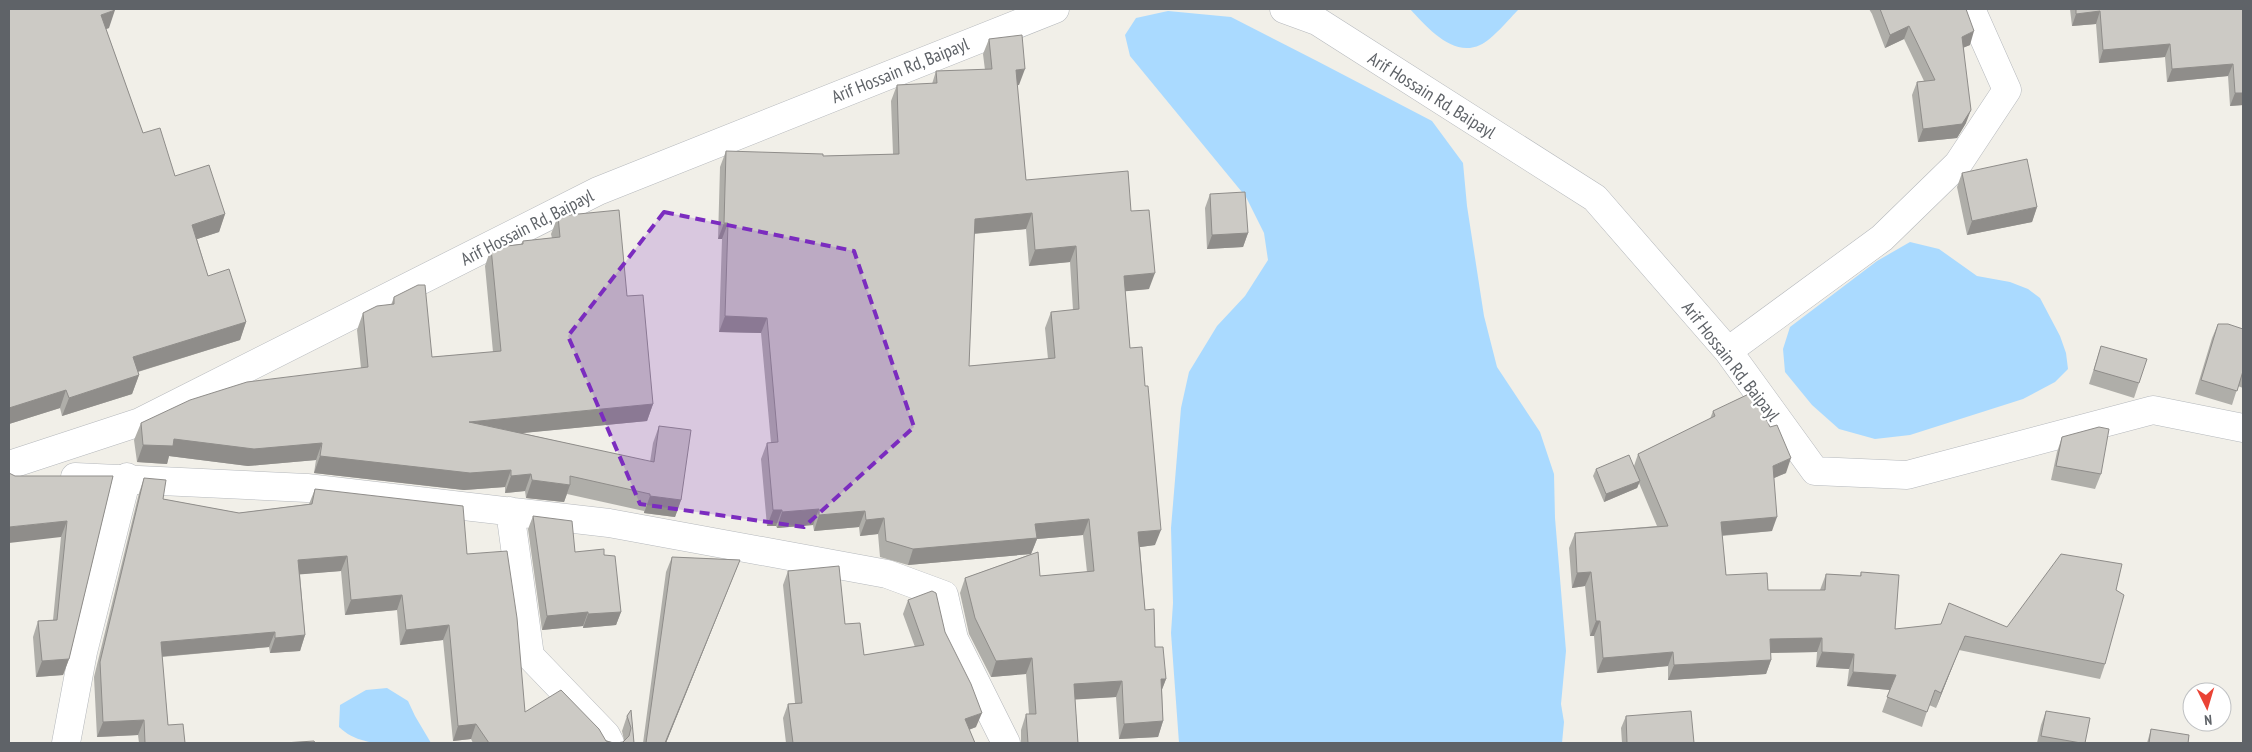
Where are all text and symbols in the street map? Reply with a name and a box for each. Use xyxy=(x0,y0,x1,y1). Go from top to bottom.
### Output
street label: Arif Hossain Rd, Baipayl xyxy=(828,32,973,108)
street label: Arif Hossain Rd, Baipayl xyxy=(1364,47,1501,144)
street label: Arif Hossain Rd, Baipayl xyxy=(457,183,598,270)
street label: Arif Hossain Rd, Baipayl xyxy=(1677,296,1786,426)
north arrow xyxy=(2182,682,2232,732)
text: N xyxy=(2204,711,2213,729)

